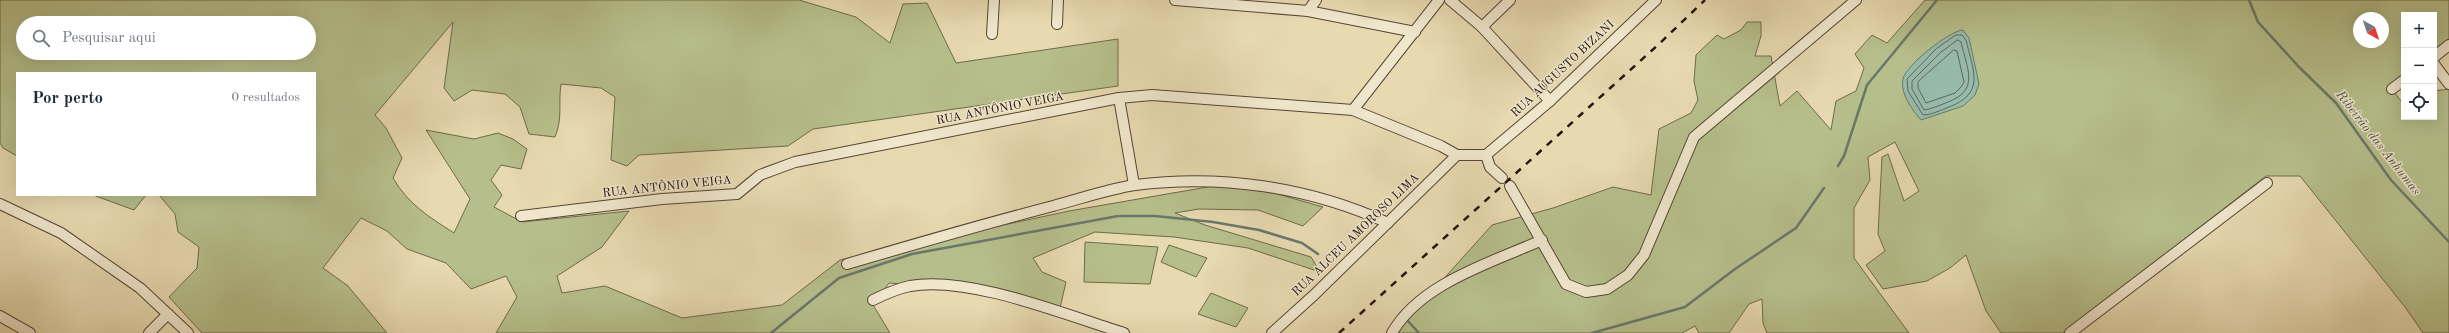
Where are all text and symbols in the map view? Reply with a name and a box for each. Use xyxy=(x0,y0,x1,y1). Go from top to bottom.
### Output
north arrow xyxy=(2353,12,2389,48)
map controls xyxy=(2401,12,2437,120)
button: + xyxy=(2401,12,2437,48)
search box xyxy=(16,16,316,60)
street label: RUA AUGUSTO BIZANI xyxy=(1509,18,1617,120)
icon: search xyxy=(30,27,52,49)
text: Pesquisar aqui xyxy=(62,31,156,46)
button: − xyxy=(2401,48,2437,84)
button: locate xyxy=(2401,84,2437,120)
street label: RUA ANTÔNIO VEIGA xyxy=(935,88,1065,127)
water label: Ribeirão das Anhumas xyxy=(2333,88,2423,198)
text: Por perto xyxy=(32,90,103,107)
text: 0 resultados xyxy=(232,91,300,104)
street label: RUA ANTÔNIO VEIGA xyxy=(602,171,732,200)
street label: RUA ALCEU AMOROSO LIMA xyxy=(1290,171,1422,299)

